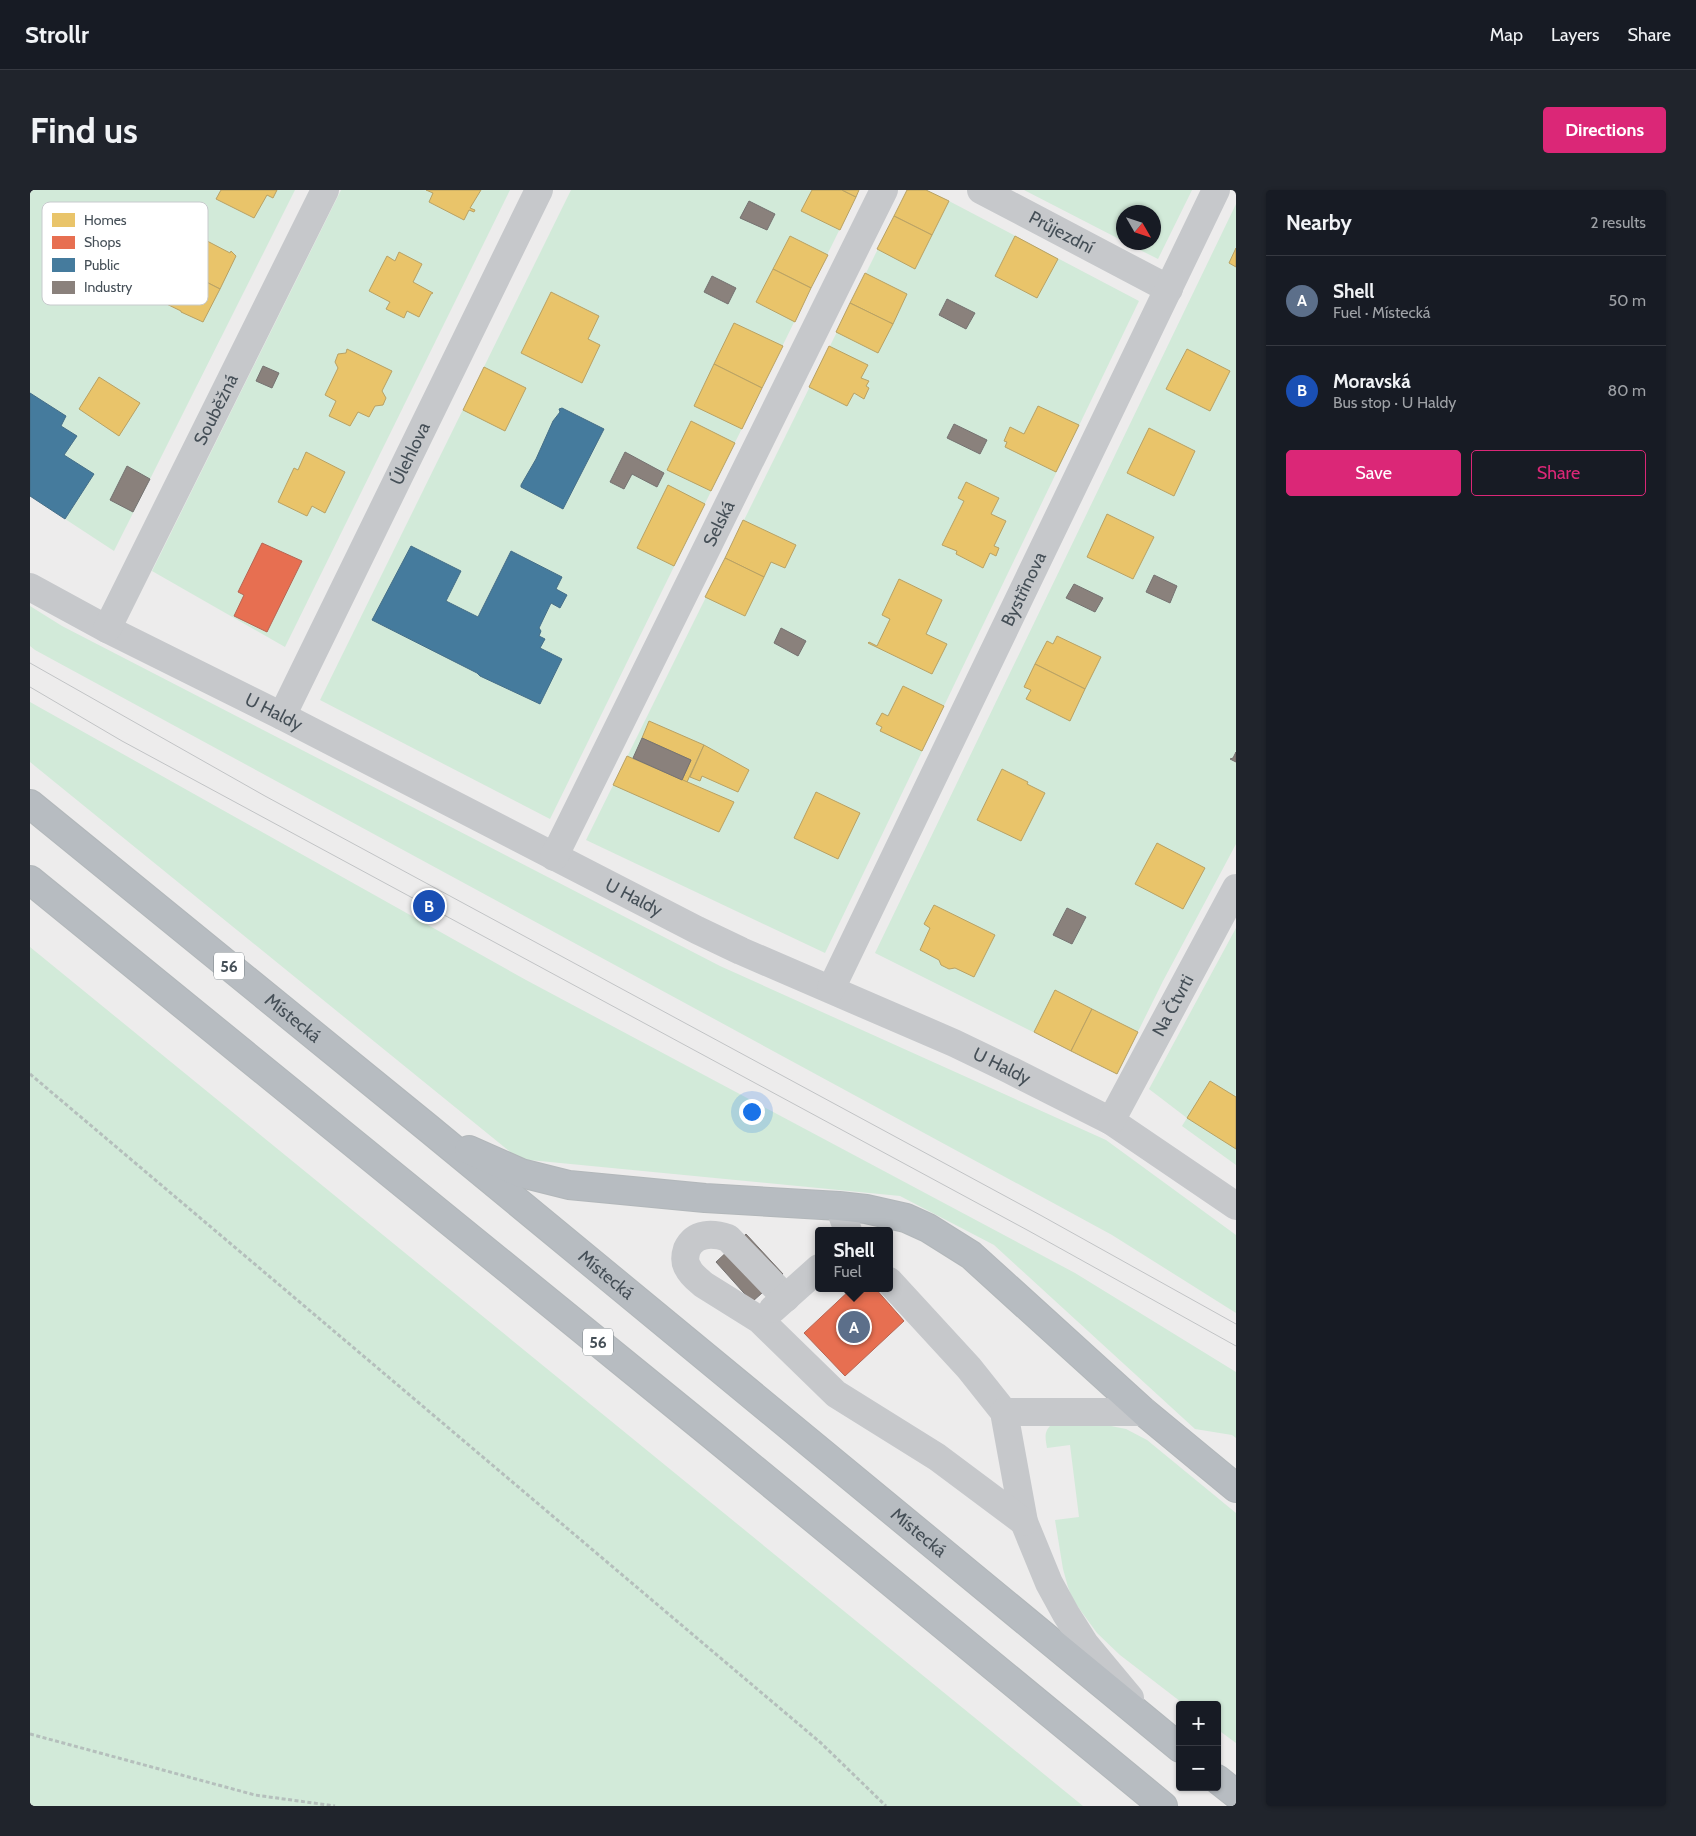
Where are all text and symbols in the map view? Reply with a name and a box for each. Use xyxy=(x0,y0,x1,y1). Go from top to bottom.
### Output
text: Strollr xyxy=(25,20,89,49)
text: Map xyxy=(1490,24,1523,46)
text: Layers xyxy=(1551,24,1600,46)
text: Share xyxy=(1628,24,1671,46)
button: Directions xyxy=(1543,107,1666,153)
text: Find us xyxy=(30,109,138,152)
legend xyxy=(42,202,208,305)
north arrow xyxy=(1116,205,1161,250)
street label: Průjezdní xyxy=(1025,206,1098,259)
text: Nearby xyxy=(1286,210,1352,235)
text: Homes xyxy=(84,211,127,229)
text: 2 results xyxy=(1590,213,1646,232)
text: Shops xyxy=(84,233,121,251)
text: Public xyxy=(84,256,120,274)
text: Industry xyxy=(84,278,132,296)
text: Shell xyxy=(1333,280,1374,303)
text: A xyxy=(1297,291,1307,310)
text: 50 m xyxy=(1609,291,1646,310)
text: Fuel · Místecká xyxy=(1333,303,1431,322)
street label: Souběžná xyxy=(189,370,243,449)
text: Moravská xyxy=(1333,370,1411,393)
text: B xyxy=(1297,381,1307,400)
text: 80 m xyxy=(1608,381,1646,400)
text: Bus stop · U Haldy xyxy=(1333,393,1456,412)
street label: Úlehlova xyxy=(386,418,435,489)
button: Save xyxy=(1286,450,1461,496)
button: Share xyxy=(1471,450,1646,496)
street label: Selská xyxy=(698,497,740,550)
street label: Bystřinova xyxy=(997,548,1051,630)
street label: U Haldy xyxy=(241,688,306,736)
street label: U Haldy xyxy=(601,874,666,921)
pin: B xyxy=(413,887,445,925)
road number: 56 xyxy=(214,952,244,979)
street label: Na Čtvrti xyxy=(1147,971,1198,1040)
street label: Místecká xyxy=(260,989,326,1048)
street label: U Haldy xyxy=(969,1043,1034,1090)
your location xyxy=(739,1099,765,1125)
popup xyxy=(815,1227,893,1292)
text: Shell xyxy=(833,1239,875,1262)
street label: Místecká xyxy=(574,1245,639,1304)
text: Fuel xyxy=(833,1262,862,1281)
pin: A xyxy=(838,1308,870,1346)
road number: 56 xyxy=(583,1328,613,1356)
street label: Místecká xyxy=(886,1503,951,1562)
map controls xyxy=(1176,1701,1221,1791)
button: + xyxy=(1176,1701,1221,1746)
button: − xyxy=(1176,1746,1221,1791)

